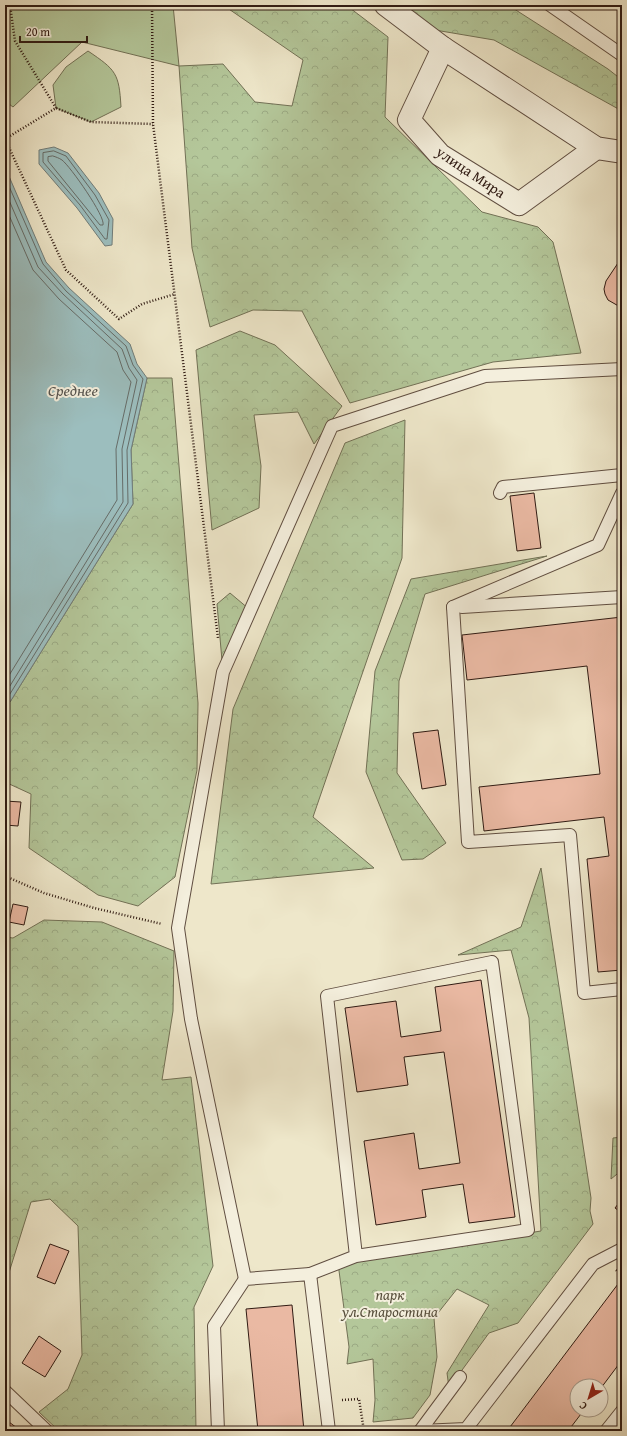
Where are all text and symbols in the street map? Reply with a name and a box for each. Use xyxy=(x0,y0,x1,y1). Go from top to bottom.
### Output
scale bar xyxy=(20,18,87,44)
text: 20 m xyxy=(26,23,50,40)
street label: улица Мира xyxy=(431,140,511,203)
water label: Среднее xyxy=(48,378,99,402)
park label: парк ул.Старостина xyxy=(340,1284,438,1322)
north arrow xyxy=(569,1378,609,1418)
text: С xyxy=(575,1398,590,1414)

